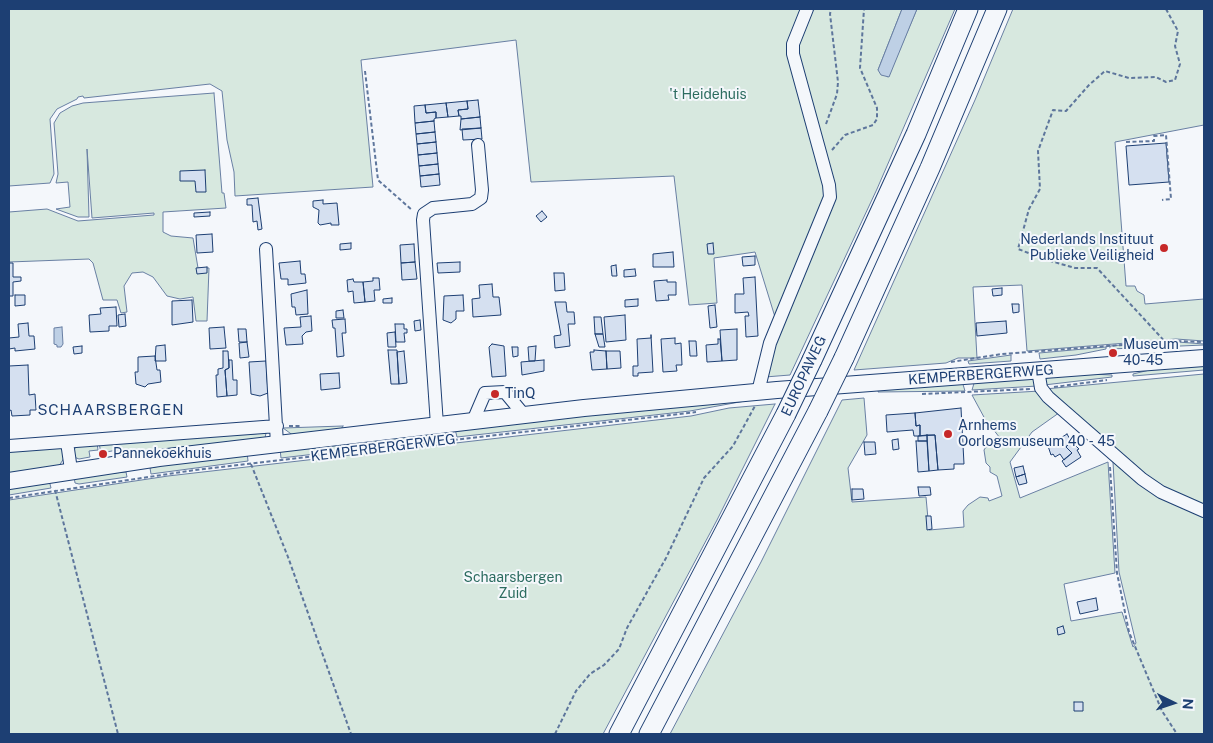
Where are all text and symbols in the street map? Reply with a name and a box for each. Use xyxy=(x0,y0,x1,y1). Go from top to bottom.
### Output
park label: 't Heidehuis xyxy=(669,87,747,103)
place label: Nederlands Instituut Publieke Veiligheid xyxy=(1020,232,1154,264)
marker: Nederlands Instituut Publieke Veiligheid xyxy=(1158,242,1170,254)
street label: EUROPAWEG xyxy=(778,333,830,419)
place label: Museum 40-45 xyxy=(1123,337,1179,370)
marker: Museum 40-45 xyxy=(1107,347,1119,359)
street label: KEMPERBERGERWEG xyxy=(908,362,1054,388)
place label: TinQ xyxy=(505,386,535,402)
marker: TinQ xyxy=(489,388,501,400)
district label: SCHAARSBERGEN xyxy=(36,401,186,419)
place label: Arnhems Oorlogsmuseum 40 - 45 xyxy=(958,418,1115,451)
marker: Arnhems Oorlogsmuseum 40 - 45 xyxy=(942,428,954,440)
street label: KEMPERBERGERWEG xyxy=(310,431,456,465)
place label: Pannekoekhuis xyxy=(113,446,212,462)
marker: Pannekoekhuis xyxy=(97,448,109,460)
park label: Schaarsbergen Zuid xyxy=(464,570,562,602)
north arrow xyxy=(1148,678,1198,728)
text: N xyxy=(1180,698,1196,710)

